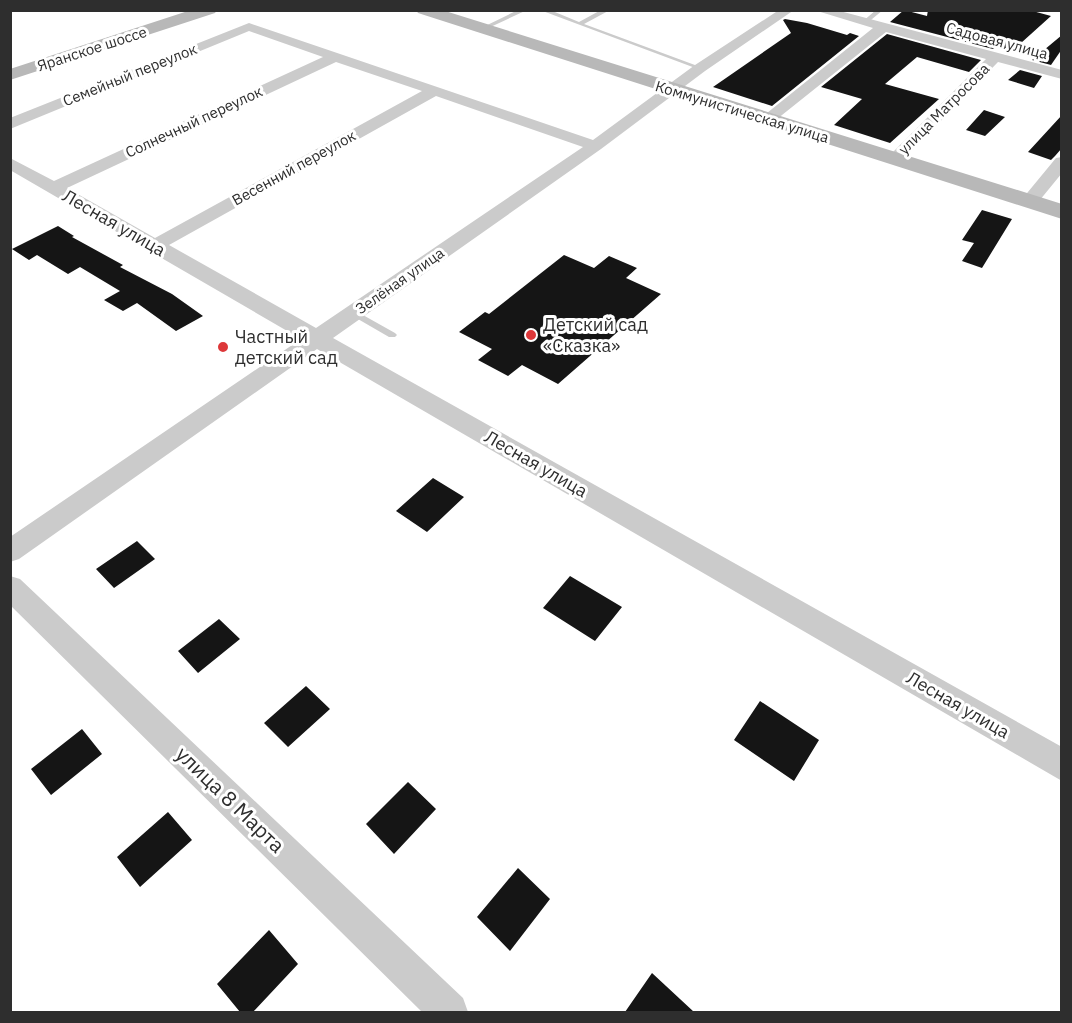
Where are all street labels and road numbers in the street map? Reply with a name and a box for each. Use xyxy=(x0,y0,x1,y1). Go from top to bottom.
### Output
street label: Садовая улица xyxy=(944,18,1050,63)
street label: Яранское шоссе xyxy=(35,22,149,75)
street label: Семейный переулок xyxy=(60,39,200,110)
street label: улица Матросова xyxy=(894,59,993,158)
street label: Коммунистическая улица xyxy=(653,76,831,147)
street label: Солнечный переулок xyxy=(122,81,265,162)
street label: Весенний переулок xyxy=(229,126,359,209)
street label: Лесная улица xyxy=(59,184,170,262)
street label: Зелёная улица xyxy=(352,243,448,318)
street label: Лесная улица xyxy=(481,425,592,503)
street label: Лесная улица xyxy=(903,666,1014,744)
street label: улица 8 Марта xyxy=(170,740,291,859)

